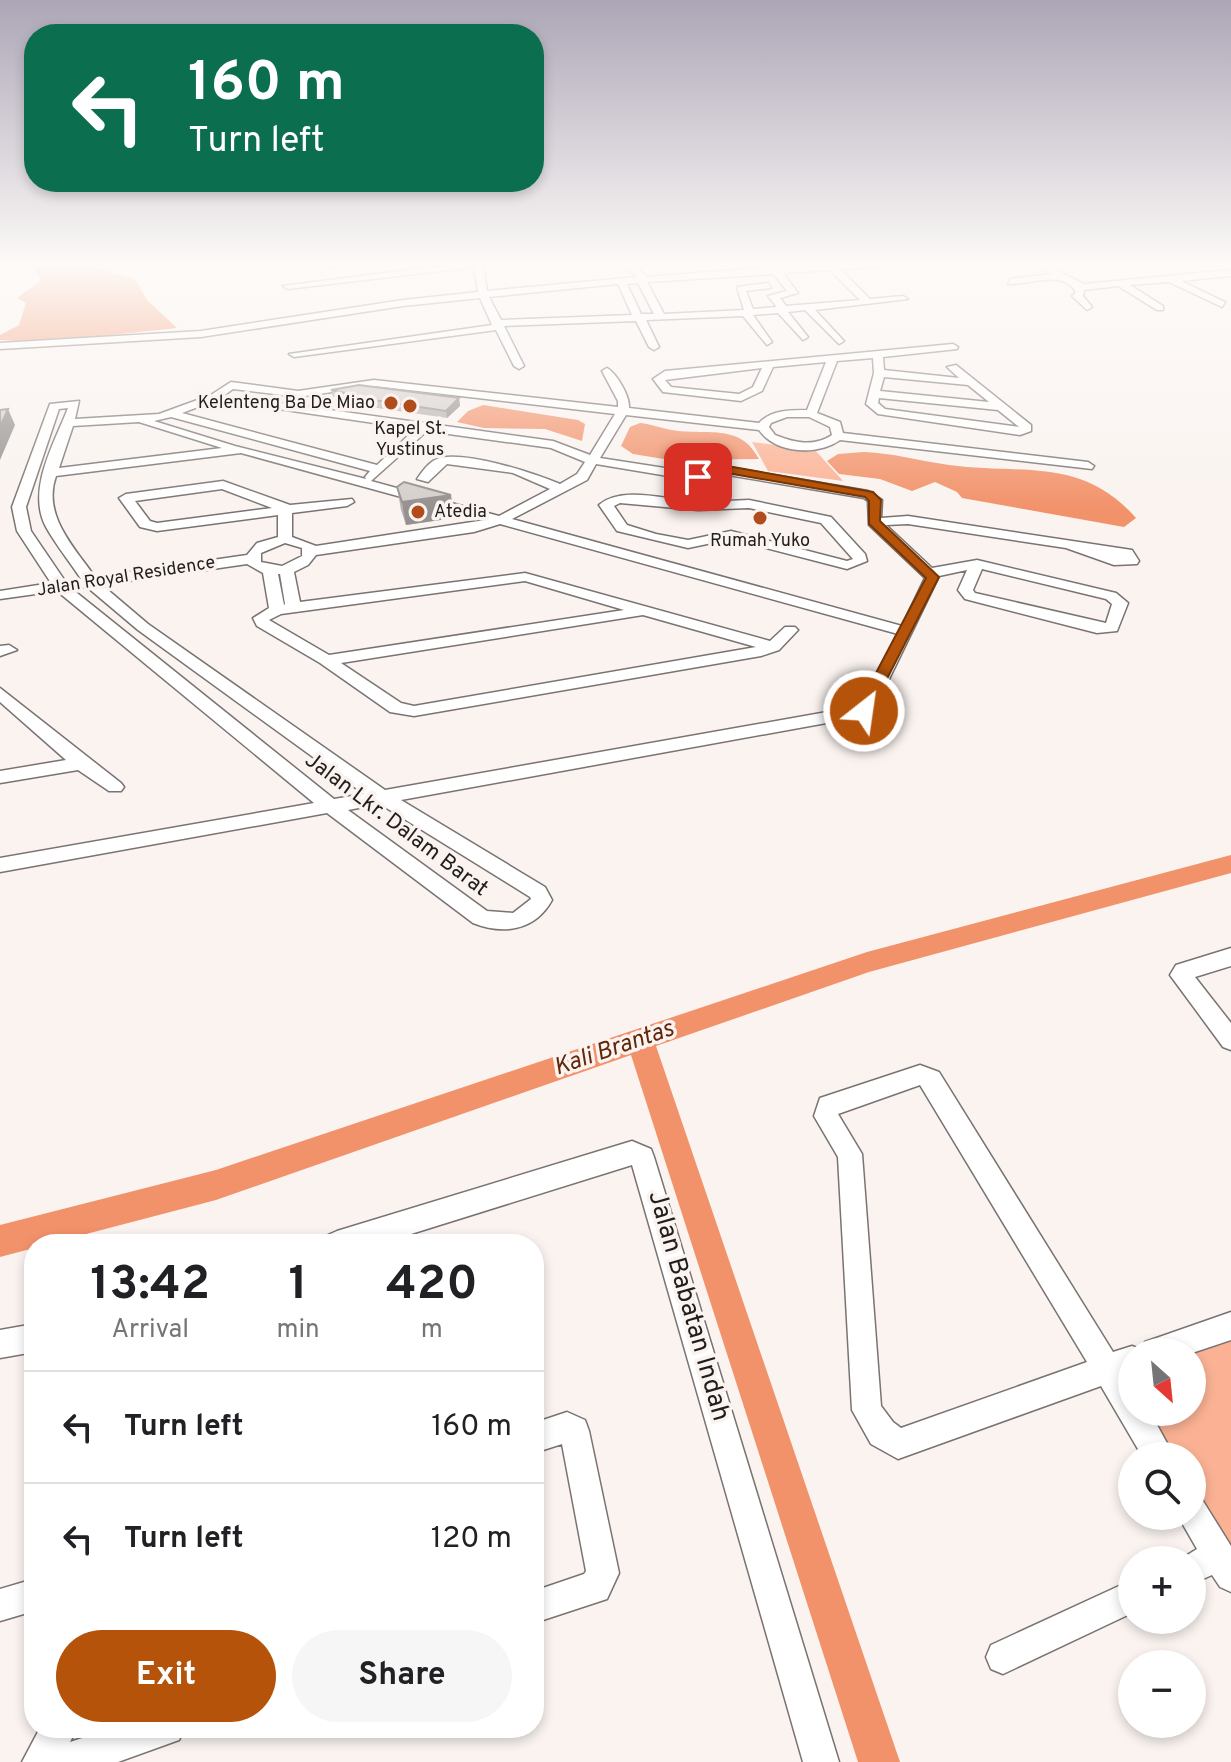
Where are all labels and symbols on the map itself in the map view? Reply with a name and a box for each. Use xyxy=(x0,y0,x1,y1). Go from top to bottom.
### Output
place label: Kelenteng Ba De Miao xyxy=(198,392,375,415)
marker: Kelenteng Ba De Miao xyxy=(382,394,400,412)
marker: Kapel St. Yustinus xyxy=(401,397,419,415)
place label: Kapel St. Yustinus xyxy=(374,418,446,462)
pin xyxy=(664,443,732,511)
place label: Atedia xyxy=(434,501,487,524)
marker: Atedia xyxy=(409,503,427,521)
marker: Rumah Yuko xyxy=(751,509,769,527)
place label: Rumah Yuko xyxy=(710,530,810,553)
street label: Jalan Royal Residence xyxy=(35,552,217,602)
position arrow xyxy=(822,669,906,753)
street label: Jalan Lkr. Dalam Barat xyxy=(299,747,493,903)
water label: Kali Brantas xyxy=(550,1014,679,1084)
street label: Jalan Babatan Indah xyxy=(639,1187,737,1425)
north arrow xyxy=(1118,1338,1206,1426)

